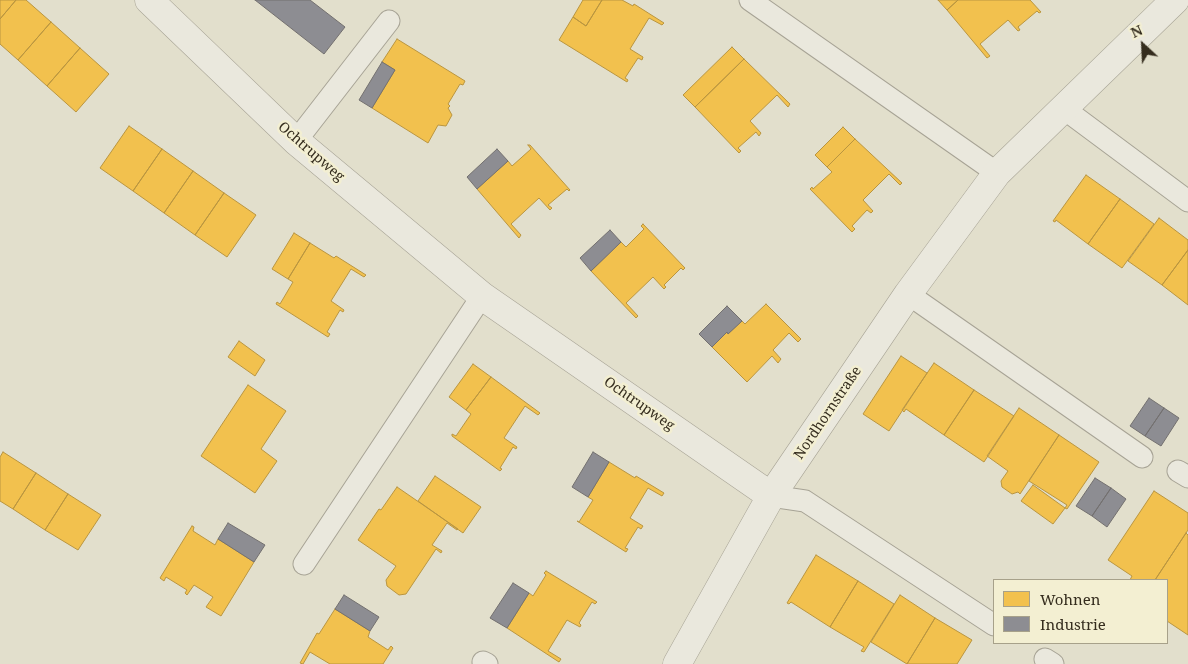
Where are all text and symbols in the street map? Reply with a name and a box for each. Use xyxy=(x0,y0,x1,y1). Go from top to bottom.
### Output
north arrow xyxy=(1118,20,1168,70)
text: N xyxy=(1127,20,1145,42)
street label: Ochtrupweg xyxy=(274,119,348,185)
street label: Nordhornstraße xyxy=(791,363,865,463)
street label: Ochtrupweg xyxy=(600,374,678,434)
legend xyxy=(993,579,1168,644)
text: Wohnen xyxy=(1040,589,1100,609)
text: Industrie xyxy=(1040,614,1106,634)

